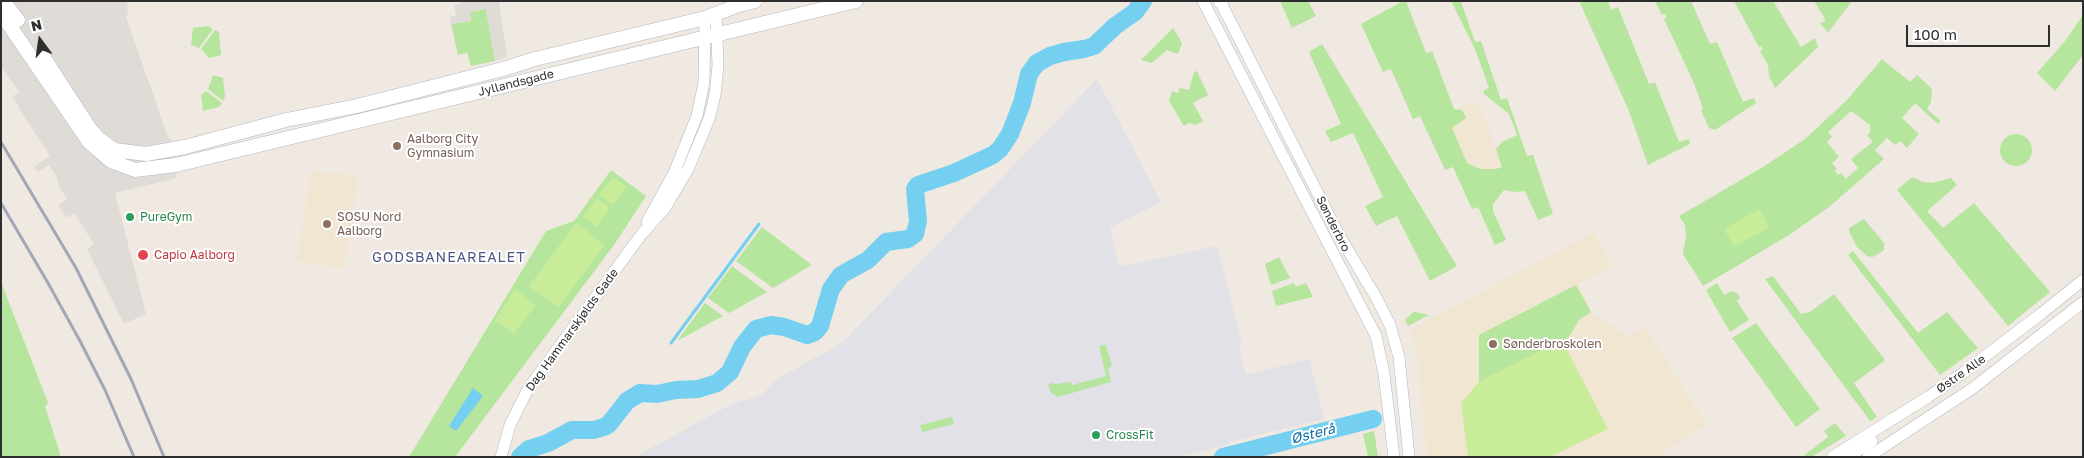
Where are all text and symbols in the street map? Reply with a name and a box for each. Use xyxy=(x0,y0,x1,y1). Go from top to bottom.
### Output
north arrow xyxy=(15,15,65,65)
text: N xyxy=(29,15,43,34)
scale bar xyxy=(1909,15,2053,47)
text: 100 m xyxy=(1914,25,1957,43)
street label: Jyllandsgade xyxy=(477,67,555,99)
place label: Aalborg City Gymnasium xyxy=(407,132,478,160)
marker: Aalborg City Gymnasium xyxy=(391,140,403,152)
street label: Sønderbro xyxy=(1313,194,1353,254)
place label: PureGym xyxy=(140,210,192,224)
place label: SOSU Nord Aalborg xyxy=(337,210,401,238)
marker: PureGym xyxy=(124,211,136,223)
marker: SOSU Nord Aalborg xyxy=(321,218,333,230)
marker: Capio Aalborg xyxy=(136,248,150,262)
place label: Capio Aalborg xyxy=(154,248,235,262)
district label: GODSBANEAREALET xyxy=(370,250,528,266)
street label: Dag Hammarskjølds Gade xyxy=(523,266,621,394)
place label: Sønderbroskolen xyxy=(1503,337,1602,351)
marker: Sønderbroskolen xyxy=(1487,338,1499,350)
street label: Østre Alle xyxy=(1934,352,1988,396)
water label: Østerå xyxy=(1289,420,1337,448)
place label: CrossFit xyxy=(1106,428,1154,442)
marker: CrossFit xyxy=(1090,429,1102,441)

